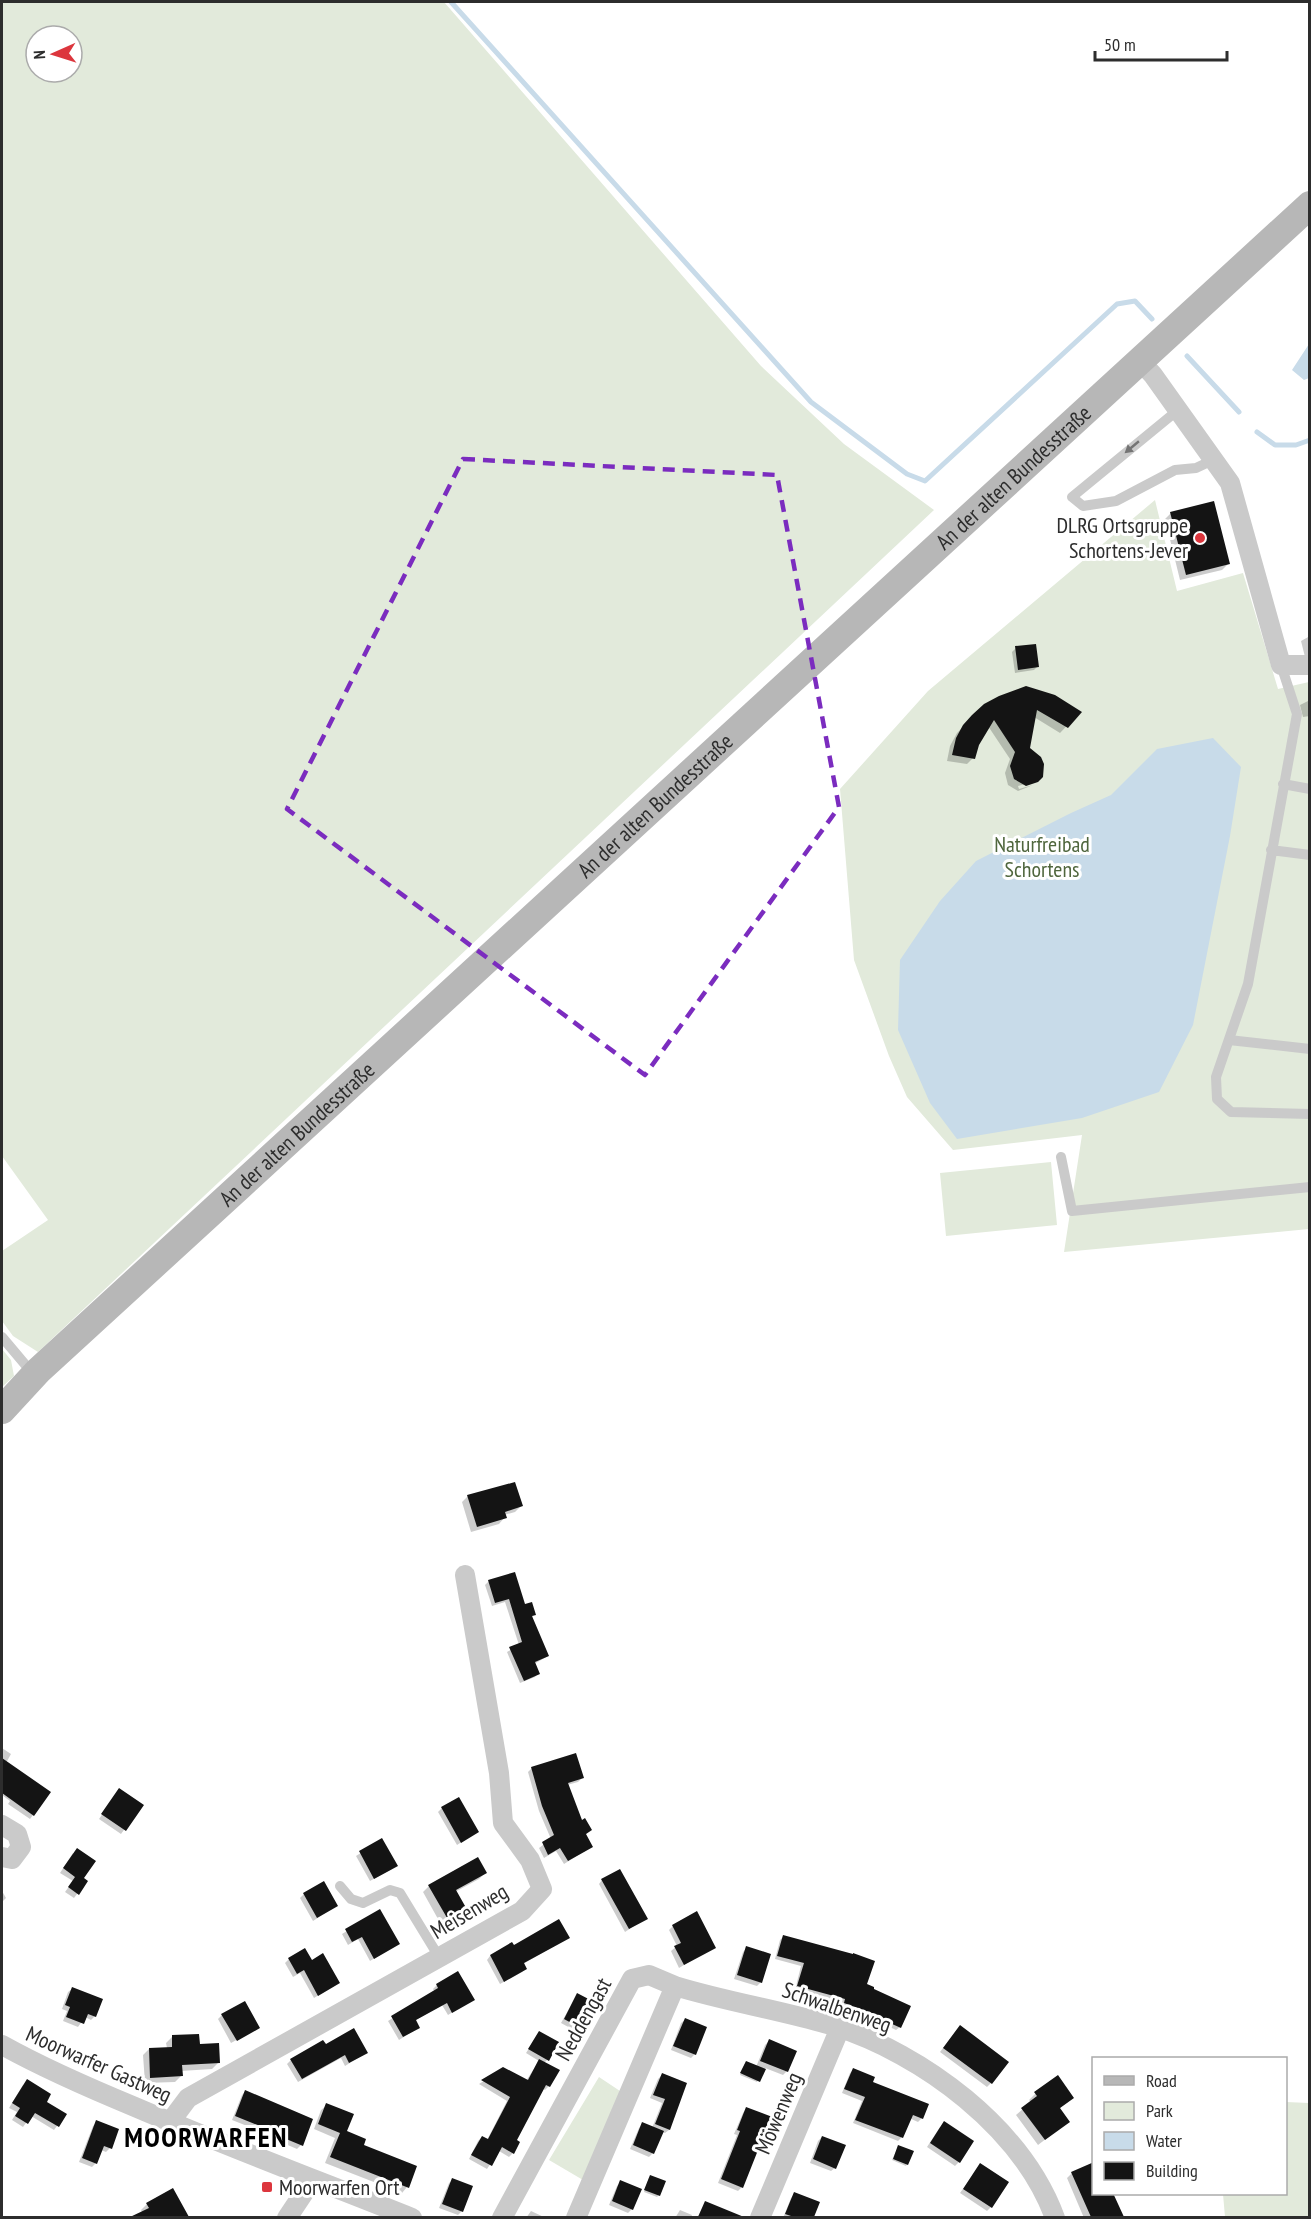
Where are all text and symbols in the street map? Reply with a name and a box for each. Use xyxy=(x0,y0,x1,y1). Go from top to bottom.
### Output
north arrow xyxy=(24,24,84,84)
scale bar xyxy=(1095,24,1227,62)
text: 50 m xyxy=(1104,33,1136,56)
text: N xyxy=(29,50,49,60)
street label: An der alten Bundesstraße xyxy=(930,399,1097,555)
one-way arrow xyxy=(1125,440,1140,453)
place label: DLRG Ortsgruppe Schortens-Jever xyxy=(1056,511,1188,564)
marker: DLRG Ortsgruppe Schortens-Jever xyxy=(1193,531,1207,545)
street label: An der alten Bundesstraße xyxy=(571,727,739,884)
park label: Naturfreibad Schortens xyxy=(994,830,1090,883)
street label: An der alten Bundesstraße xyxy=(213,1056,380,1212)
street label: Meisenweg xyxy=(425,1877,513,1945)
street label: Neddengast xyxy=(549,1973,617,2065)
street label: Schwalbenweg xyxy=(779,1975,895,2039)
street label: Moorwarfer Gastweg xyxy=(22,2019,176,2109)
legend xyxy=(1092,2057,1287,2195)
street label: Möwenweg xyxy=(748,2068,808,2158)
text: Road xyxy=(1146,2069,1177,2092)
text: Park xyxy=(1146,2099,1173,2122)
district label: MOORWARFEN xyxy=(124,2118,288,2155)
text: Water xyxy=(1146,2129,1182,2152)
text: Building xyxy=(1146,2159,1198,2182)
place label: Moorwarfen Ort xyxy=(279,2173,399,2201)
marker: Moorwarfen Ort xyxy=(260,2180,274,2194)

